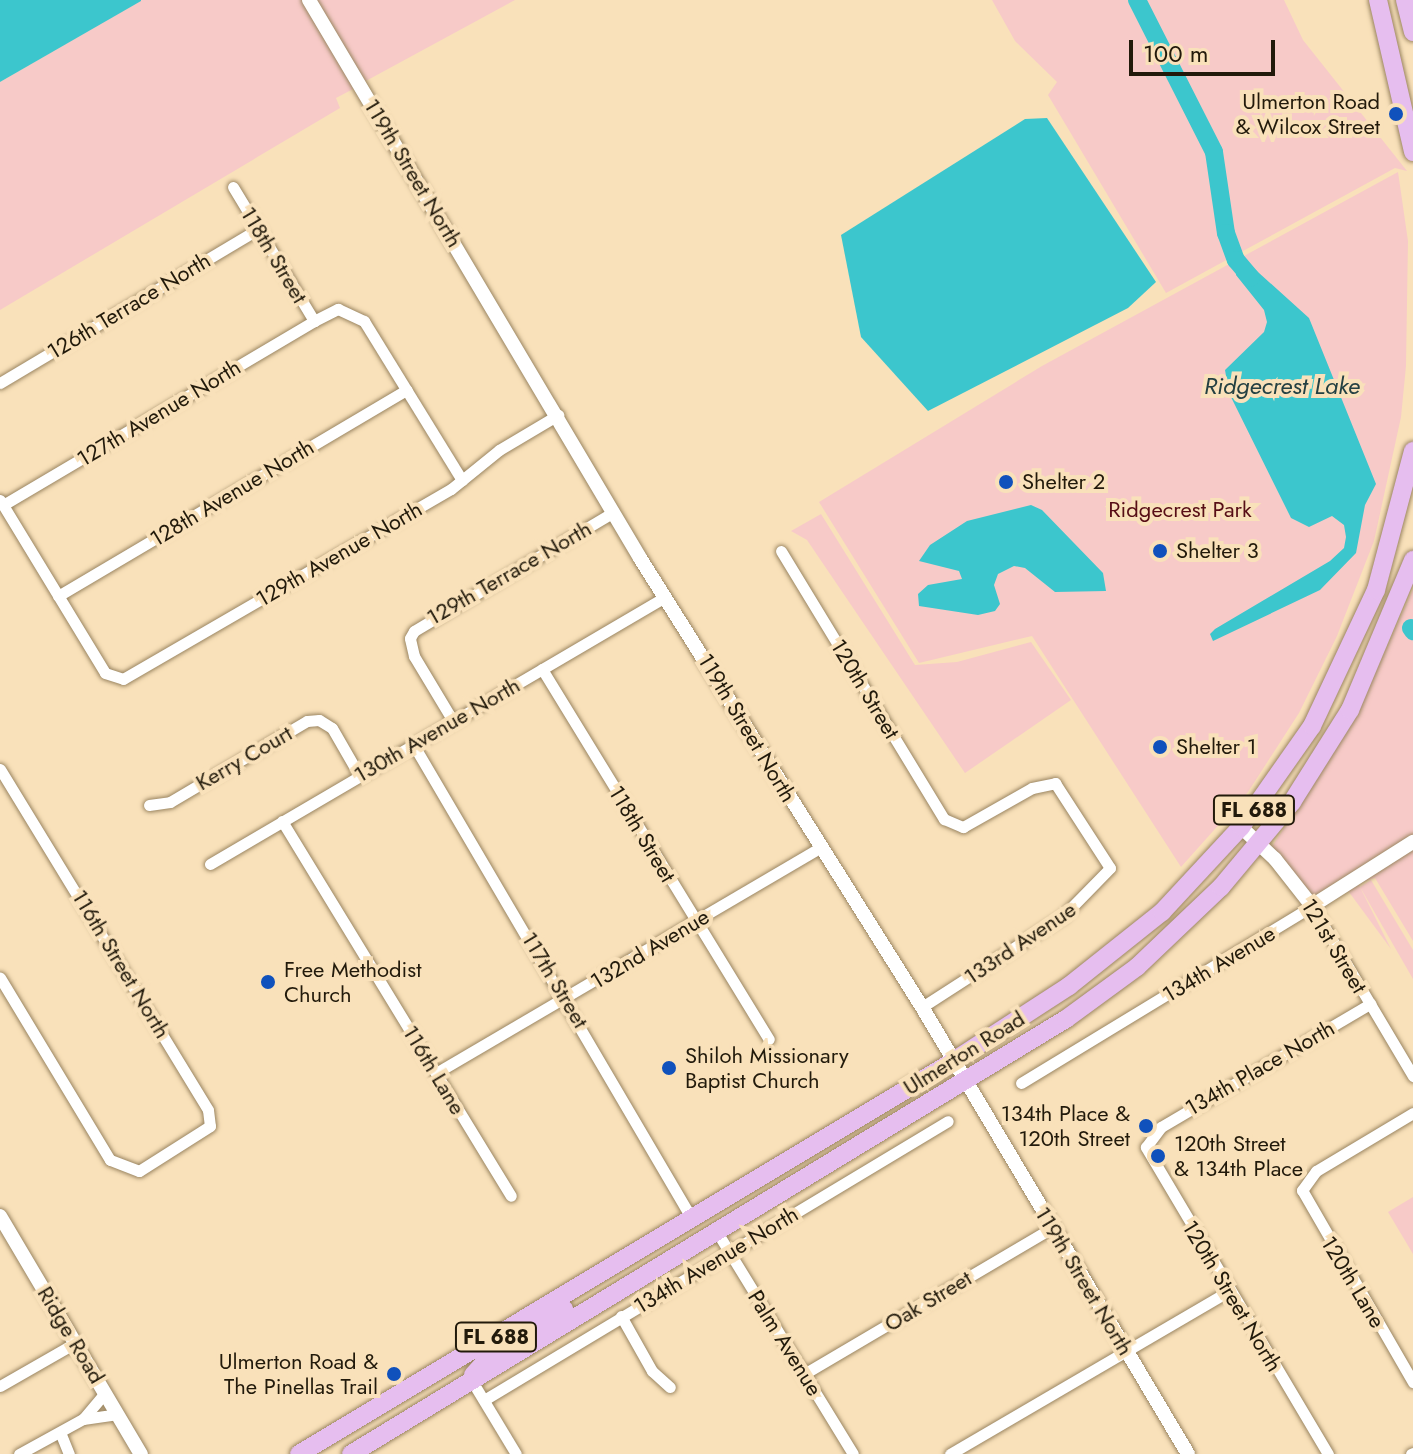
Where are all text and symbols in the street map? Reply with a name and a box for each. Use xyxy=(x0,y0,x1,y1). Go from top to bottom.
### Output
scale bar xyxy=(1133,24,1279,74)
text: 100 m xyxy=(1143,36,1209,71)
place label: Ulmerton Road & Wilcox Street xyxy=(1235,88,1380,140)
street label: 119th Street North xyxy=(358,94,468,252)
marker: Ulmerton Road & Wilcox Street xyxy=(1387,105,1405,123)
street label: 118th Street xyxy=(235,202,313,308)
street label: 126th Terrace North xyxy=(43,247,215,365)
street label: 127th Avenue North xyxy=(72,354,246,472)
water label: Ridgecrest Lake xyxy=(1204,372,1360,400)
street label: 128th Avenue North xyxy=(145,434,319,552)
place label: Shelter 2 xyxy=(1022,469,1105,495)
marker: Shelter 2 xyxy=(997,473,1015,491)
street label: 129th Avenue North xyxy=(251,496,427,612)
park label: Ridgecrest Park xyxy=(1108,497,1252,523)
street label: 129th Terrace North xyxy=(422,515,596,631)
place label: Shelter 3 xyxy=(1176,538,1259,564)
marker: Shelter 3 xyxy=(1151,542,1169,560)
street label: 120th Street xyxy=(825,634,905,744)
street label: 119th Street North xyxy=(692,649,802,807)
street label: 130th Avenue North xyxy=(349,672,525,788)
street label: Kerry Court xyxy=(191,720,297,796)
place label: Shelter 1 xyxy=(1176,734,1257,760)
marker: Shelter 1 xyxy=(1151,738,1169,756)
street label: 118th Street xyxy=(603,781,681,887)
road number: FL 688 xyxy=(1212,794,1296,826)
street label: 116th Street North xyxy=(66,885,176,1043)
street label: 121st Street xyxy=(1296,894,1372,998)
street label: 133rd Avenue xyxy=(959,896,1081,990)
street label: 132nd Avenue xyxy=(586,903,714,995)
street label: 134th Avenue xyxy=(1158,920,1280,1008)
street label: 117th Street xyxy=(516,927,594,1033)
place label: Free Methodist Church xyxy=(284,956,421,1008)
marker: Free Methodist Church xyxy=(259,973,277,991)
street label: Ulmerton Road xyxy=(899,1005,1029,1101)
street label: 134th Place North xyxy=(1181,1015,1339,1121)
street label: 116th Lane xyxy=(397,1021,471,1119)
place label: Shiloh Missionary Baptist Church xyxy=(685,1042,849,1094)
marker: Shiloh Missionary Baptist Church xyxy=(660,1059,678,1077)
place label: 134th Place & 120th Street xyxy=(1001,1100,1130,1152)
marker: 134th Place & 120th Street xyxy=(1137,1117,1155,1135)
place label: 120th Street & 134th Place xyxy=(1174,1130,1303,1182)
marker: 120th Street & 134th Place xyxy=(1149,1147,1167,1165)
street label: 134th Avenue North xyxy=(629,1201,803,1319)
street label: 119th Street North xyxy=(1029,1202,1139,1360)
street label: 120th Street North xyxy=(1177,1216,1287,1376)
street label: 120th Lane xyxy=(1315,1231,1391,1333)
street label: Oak Street xyxy=(880,1265,976,1337)
street label: Ridge Road xyxy=(32,1282,110,1388)
street label: Palm Avenue xyxy=(742,1285,828,1401)
road number: FL 688 xyxy=(454,1321,538,1353)
place label: Ulmerton Road & The Pinellas Trail xyxy=(219,1348,378,1400)
marker: Ulmerton Road & The Pinellas Trail xyxy=(385,1365,403,1383)

